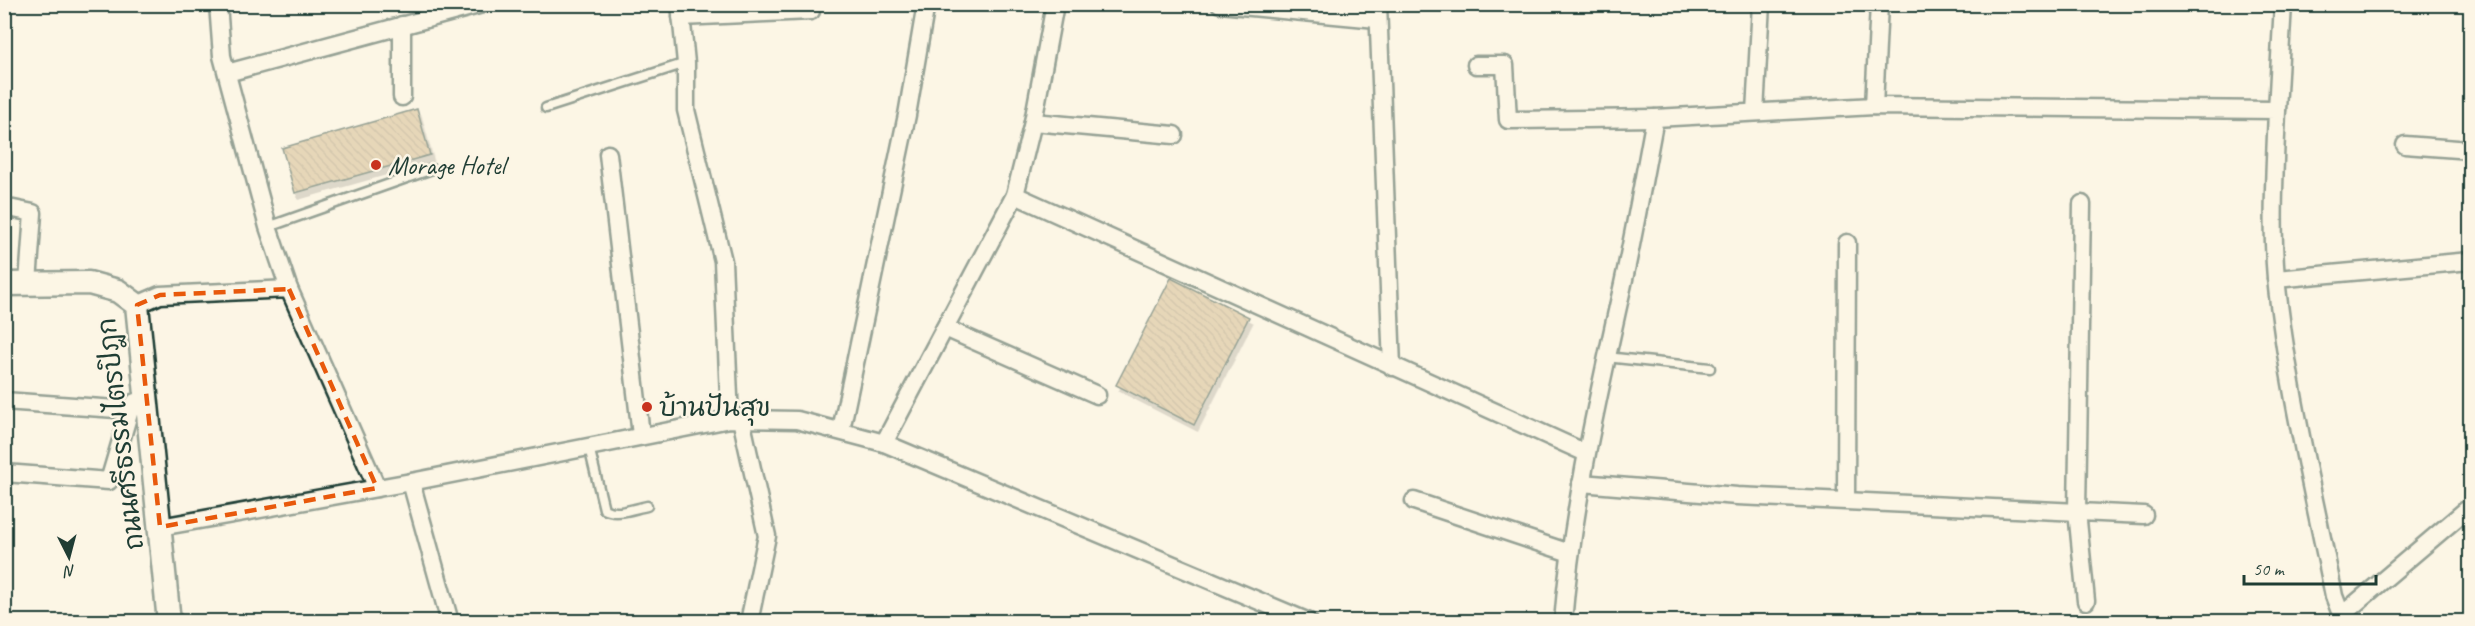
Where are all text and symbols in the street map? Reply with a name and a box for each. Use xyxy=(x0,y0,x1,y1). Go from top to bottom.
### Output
place label: Morage Hotel xyxy=(388,149,510,182)
marker: Morage Hotel xyxy=(369,158,383,172)
street label: ถนนศรีธรรมไตรปิฎก xyxy=(90,316,151,552)
place label: บ้านปันสุข xyxy=(659,391,770,426)
marker: บ้านปันสุข xyxy=(640,400,654,414)
north arrow xyxy=(39,527,99,587)
scale bar xyxy=(2244,548,2376,586)
text: 50 m xyxy=(2253,558,2286,580)
text: N xyxy=(61,560,76,582)

